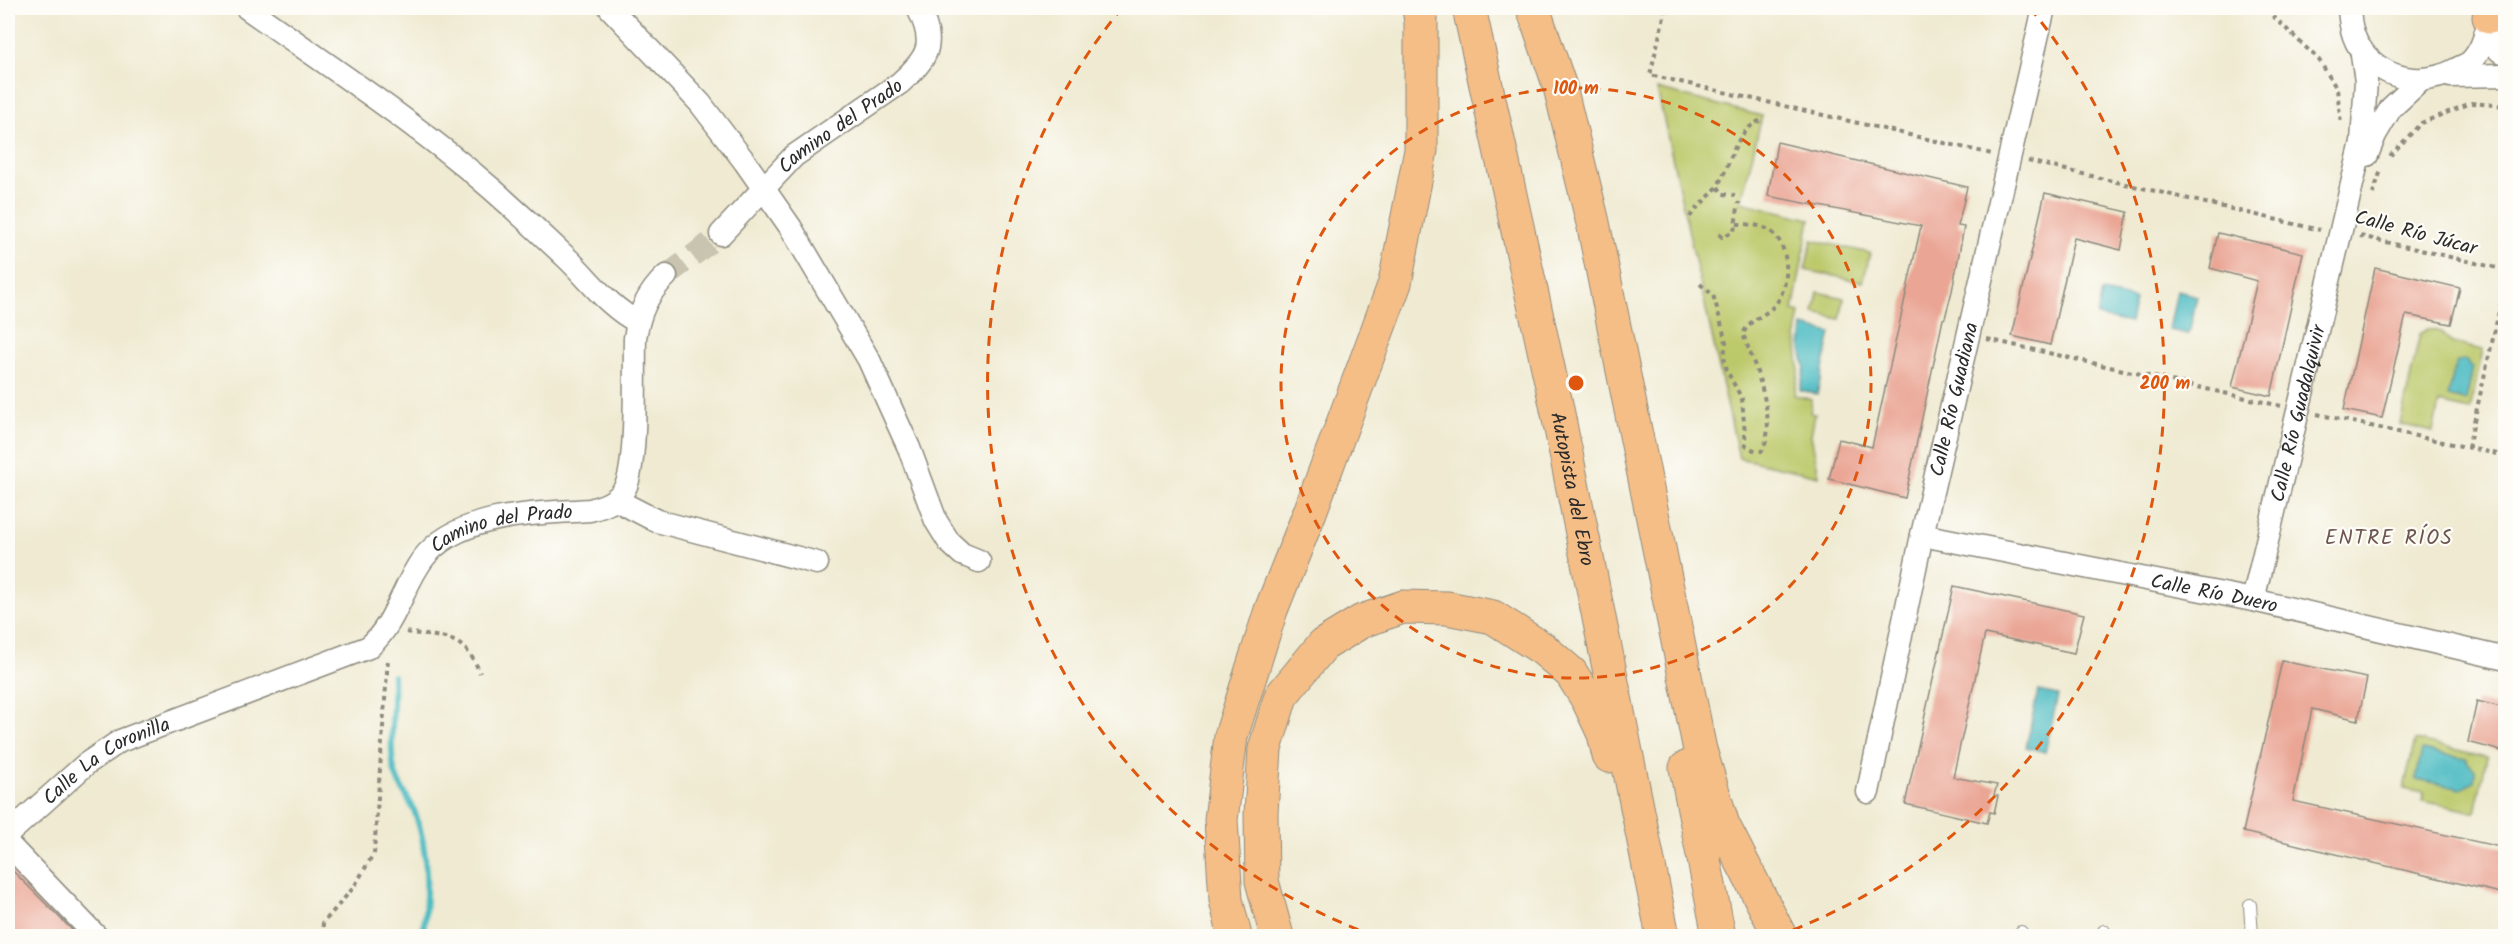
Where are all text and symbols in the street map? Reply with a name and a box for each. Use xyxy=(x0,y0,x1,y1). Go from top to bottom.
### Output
street label: Camino del Prado xyxy=(771,71,910,182)
text: 100 m xyxy=(1553,75,1599,104)
street label: Calle Río Júcar xyxy=(2351,202,2482,266)
street label: Calle Río Guadiana xyxy=(1922,319,1989,480)
street label: Calle Río Guadalquivir xyxy=(2263,321,2336,505)
text: 200 m xyxy=(2140,370,2191,399)
centre of rings xyxy=(1566,373,1586,393)
street label: Autopista del Ebro xyxy=(1540,409,1602,569)
street label: Camino del Prado xyxy=(423,497,574,562)
district label: ENTRE RÍOS xyxy=(2325,522,2453,555)
street label: Calle Río Duero xyxy=(2148,566,2281,623)
street label: Calle La Coronilla xyxy=(36,709,175,814)

